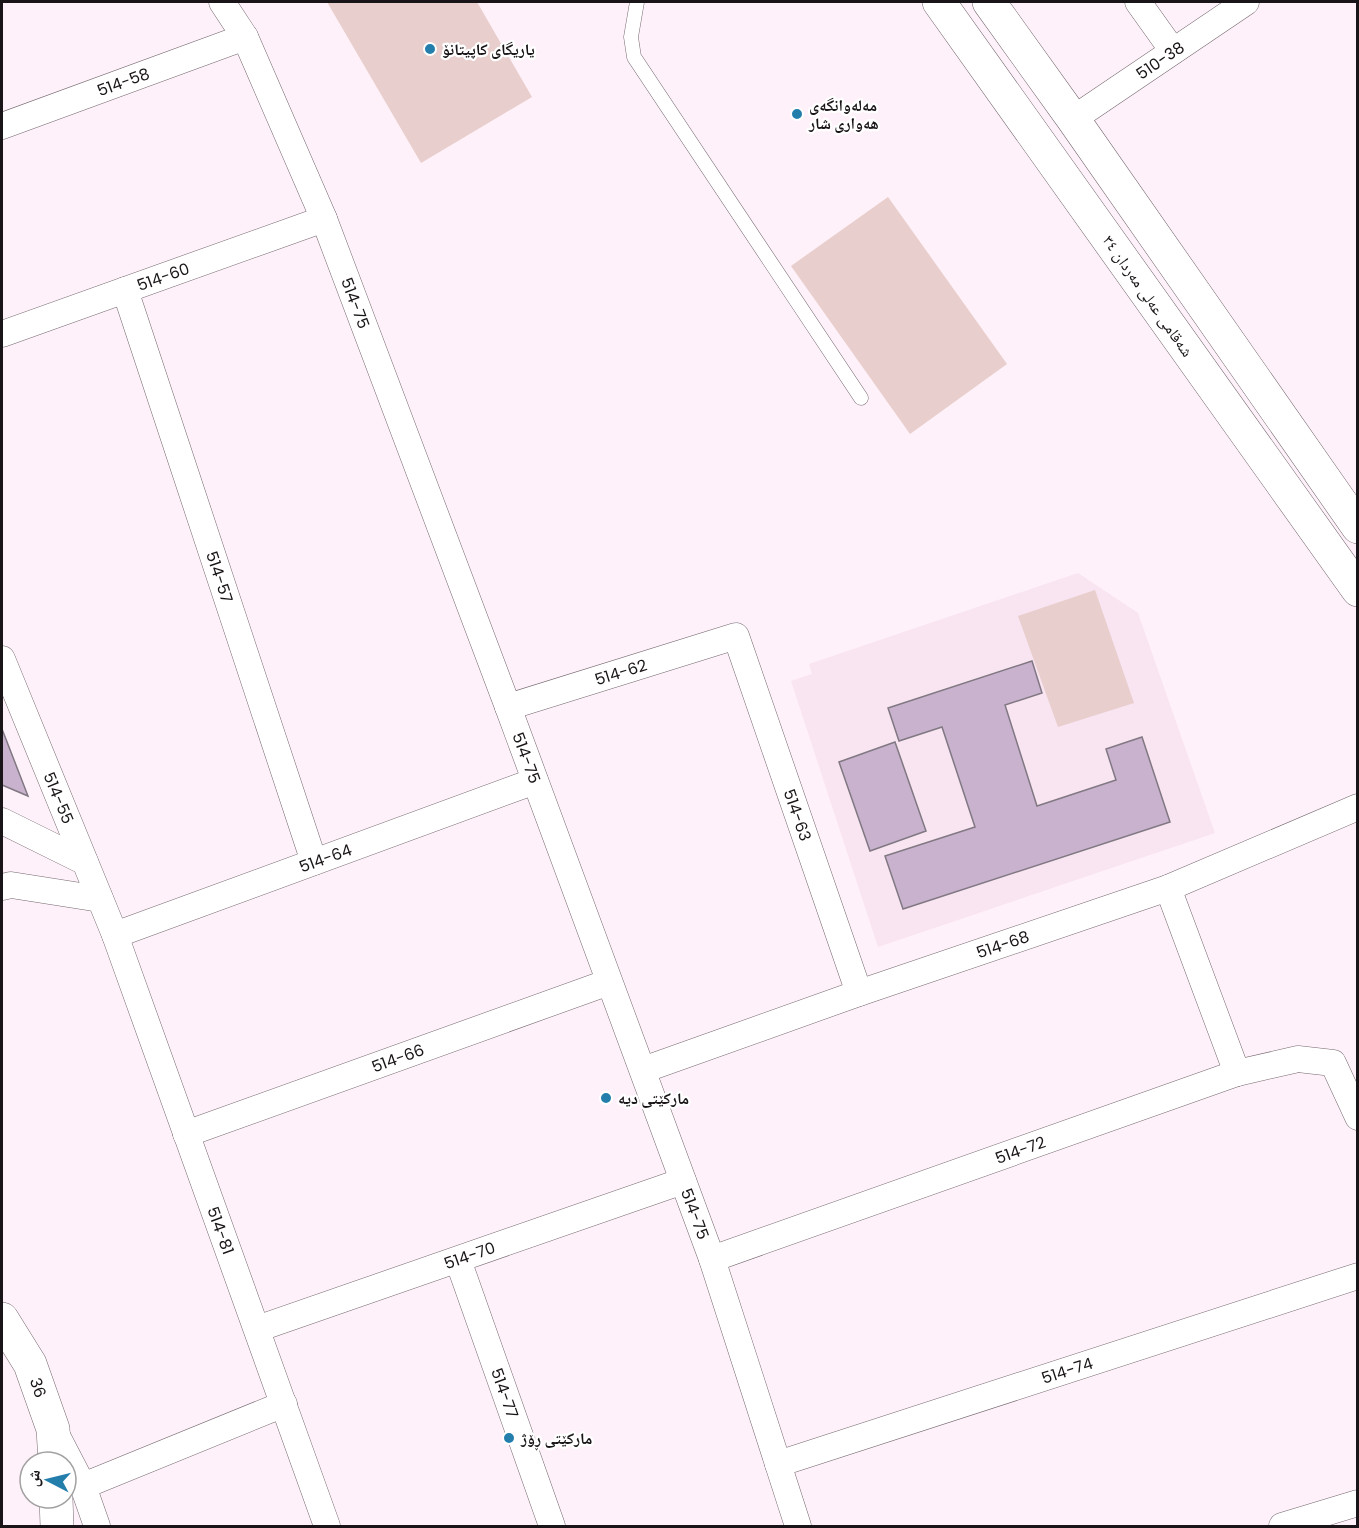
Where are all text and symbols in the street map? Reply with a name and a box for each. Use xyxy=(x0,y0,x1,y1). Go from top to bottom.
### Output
street label: 510-38 xyxy=(1131,36,1189,85)
place label: یاریگای کاپیتانۆ xyxy=(442,38,535,61)
marker: یاریگای کاپیتانۆ xyxy=(423,42,437,56)
street label: 514-58 xyxy=(94,62,153,102)
place label: مەلەوانگەی هەواری شار xyxy=(808,94,879,135)
marker: مەلەوانگەی هەواری شار xyxy=(790,107,804,121)
street label: شەقامی عەلی مەردان ٣٤ xyxy=(1097,230,1199,362)
street label: 514-60 xyxy=(134,257,192,296)
street label: 514-75 xyxy=(336,274,376,332)
street label: 514-57 xyxy=(201,548,239,606)
street label: 514-62 xyxy=(592,653,650,691)
street label: 514-75 xyxy=(507,729,547,787)
street label: 514-55 xyxy=(38,768,80,827)
street label: 514-63 xyxy=(778,786,817,844)
street label: 514-64 xyxy=(296,838,355,878)
street label: 514-68 xyxy=(973,925,1032,964)
street label: 514-66 xyxy=(368,1038,427,1078)
place label: مارکێتی دیە xyxy=(618,1087,689,1110)
marker: مارکێتی دیە xyxy=(599,1091,613,1105)
street label: 514-72 xyxy=(992,1130,1049,1169)
street label: 514-75 xyxy=(675,1185,715,1242)
street label: 514-81 xyxy=(202,1203,240,1257)
street label: 514-70 xyxy=(441,1236,498,1275)
street label: 514-74 xyxy=(1038,1351,1096,1389)
street label: 514-77 xyxy=(486,1365,525,1421)
street label: 36 xyxy=(24,1374,52,1401)
place label: مارکێتی ڕۆژ xyxy=(520,1427,592,1451)
marker: مارکێتی ڕۆژ xyxy=(502,1431,516,1445)
north arrow xyxy=(18,1450,78,1510)
text: ش xyxy=(21,1468,46,1488)

